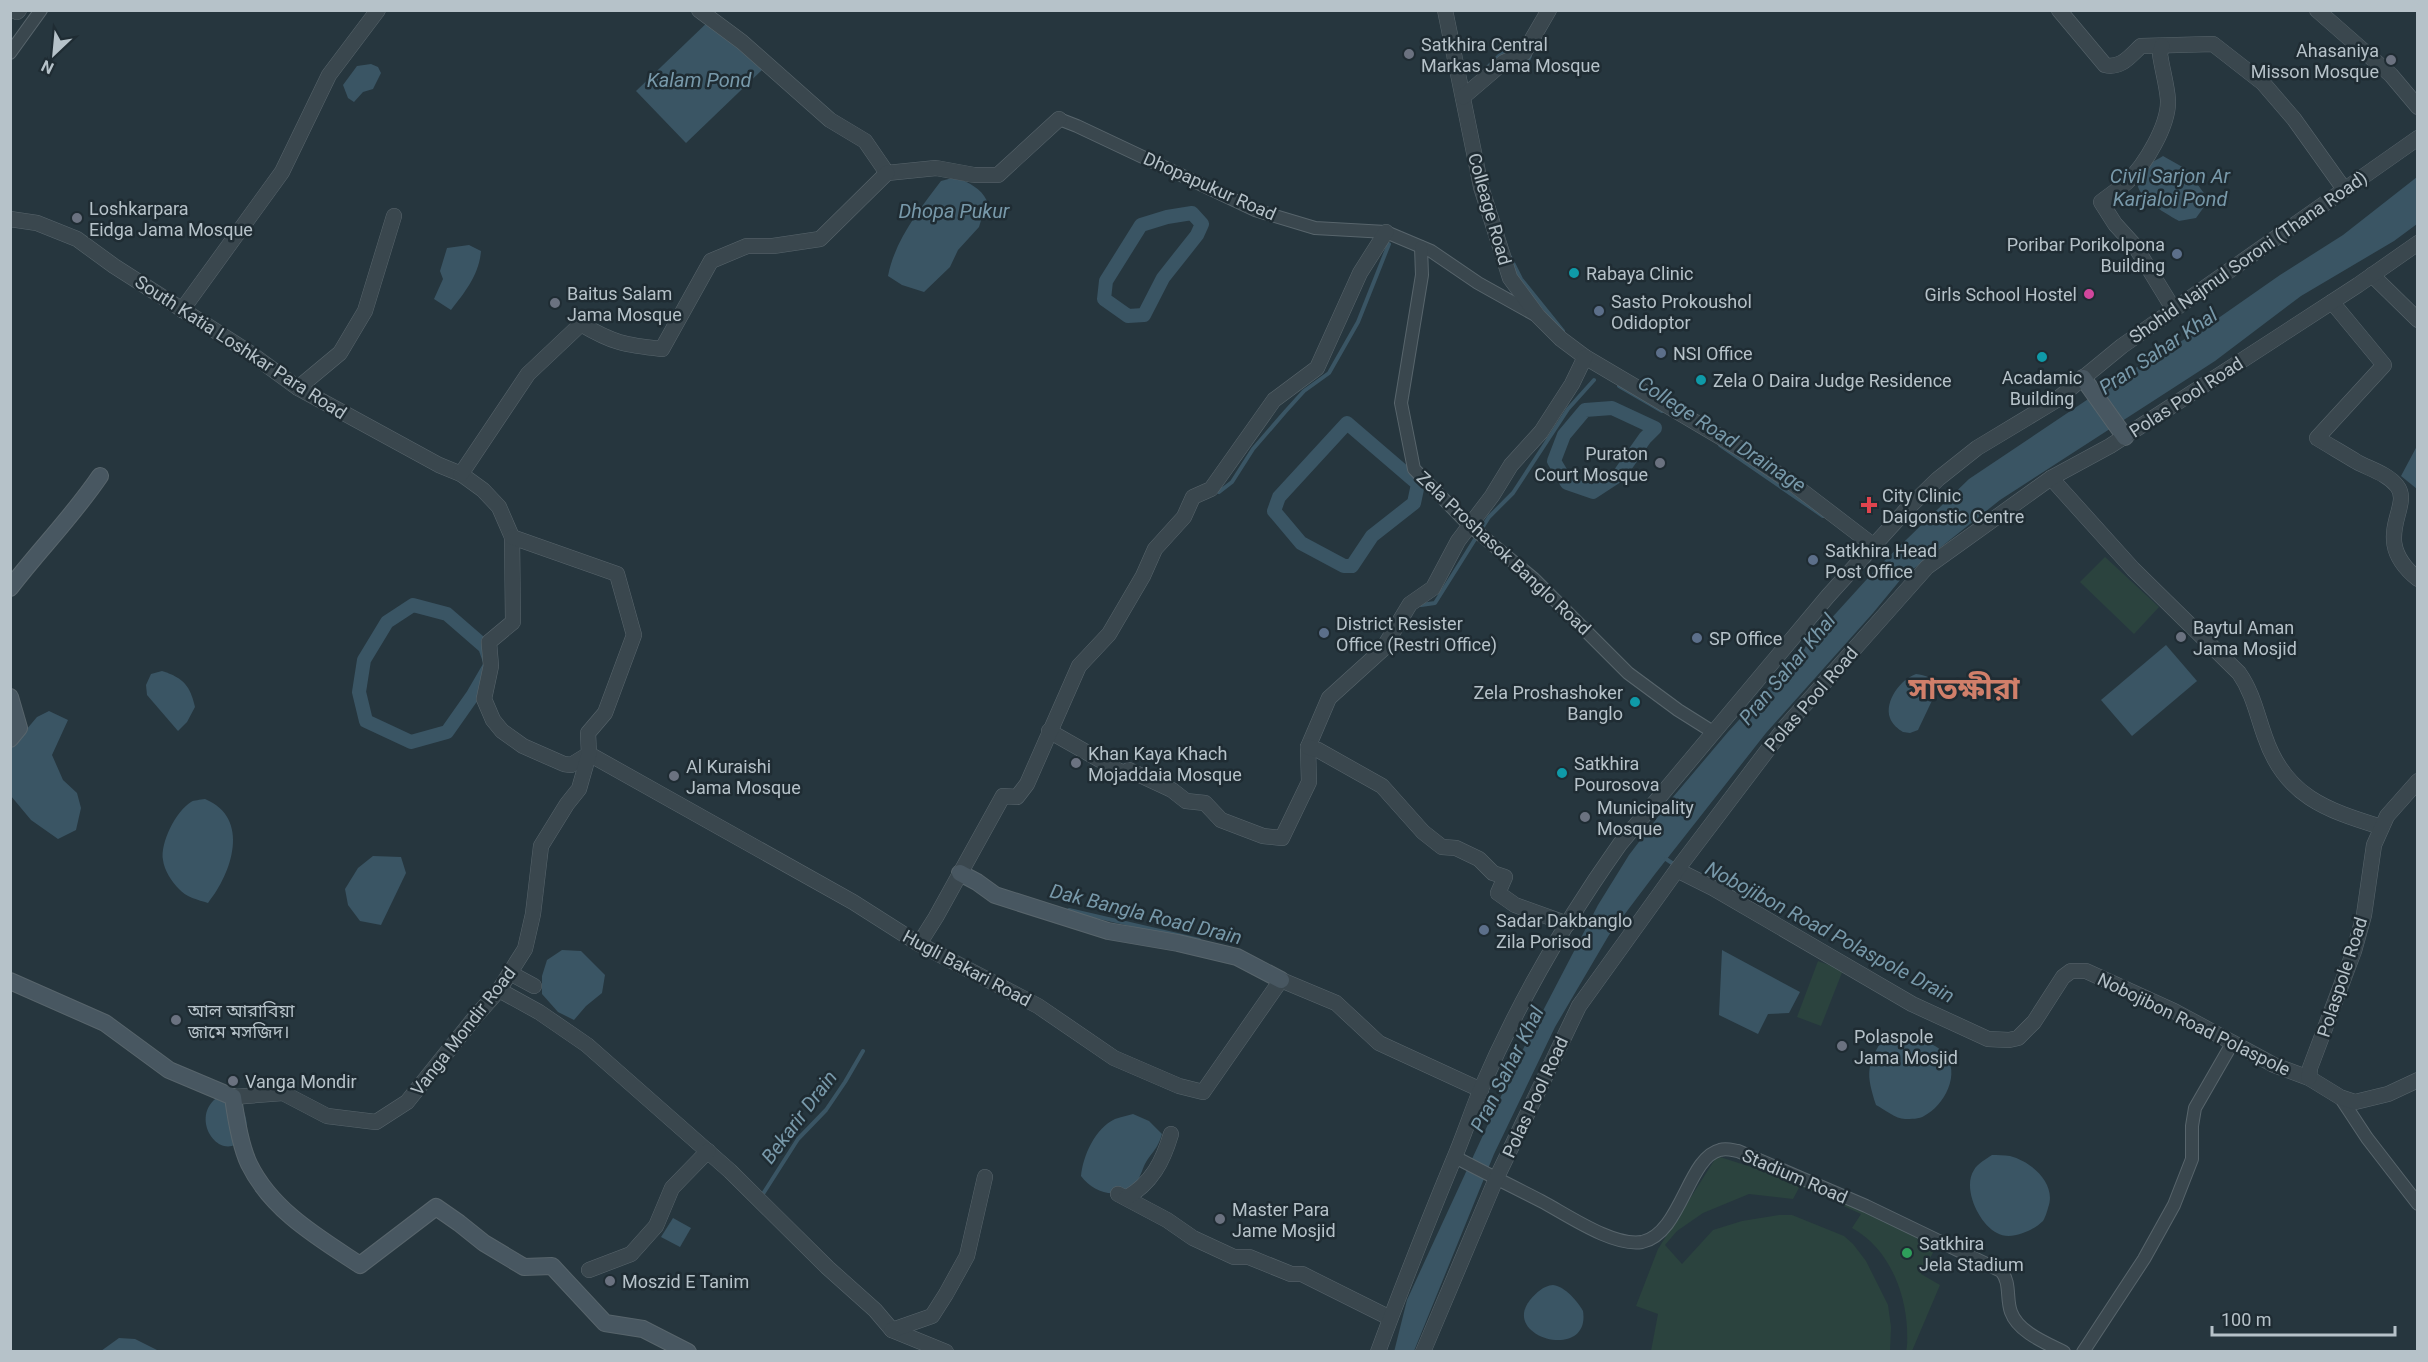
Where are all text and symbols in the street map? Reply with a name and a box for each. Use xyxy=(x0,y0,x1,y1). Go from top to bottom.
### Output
north arrow xyxy=(24,24,84,84)
place label: Satkhira Central Markas Jama Mosque xyxy=(1421,34,1600,76)
place label: Ahasaniya Misson Mosque xyxy=(2251,40,2379,82)
marker: Satkhira Central Markas Jama Mosque xyxy=(1402,47,1416,61)
marker: Ahasaniya Misson Mosque xyxy=(2384,53,2398,67)
text: N xyxy=(38,56,57,78)
water label: Kalam Pond xyxy=(647,68,752,92)
street label: Dhopapukur Road xyxy=(1140,147,1280,225)
street label: Colleage Road xyxy=(1464,151,1516,267)
water label: Civil Sarjon Ar Karjaloi Pond xyxy=(2110,164,2232,211)
street label: Shohid Najmul Soroni (Thana Road) xyxy=(2125,167,2372,348)
place label: Loshkarpara Eidga Jama Mosque xyxy=(89,198,253,240)
water label: Dhopa Pukur xyxy=(899,199,1011,223)
marker: Loshkarpara Eidga Jama Mosque xyxy=(70,211,84,225)
place label: Poribar Porikolpona Building xyxy=(2007,234,2165,276)
marker: Poribar Porikolpona Building xyxy=(2170,247,2184,261)
place label: Rabaya Clinic xyxy=(1586,263,1694,284)
marker: Rabaya Clinic xyxy=(1567,266,1581,280)
street label: South Katia Loshkar Para Road xyxy=(131,271,351,423)
place label: Baitus Salam Jama Mosque xyxy=(567,283,682,325)
place label: Girls School Hostel xyxy=(1925,284,2077,305)
marker: Girls School Hostel xyxy=(2082,287,2096,301)
place label: Sasto Prokoushol Odidoptor xyxy=(1611,291,1752,333)
marker: Baitus Salam Jama Mosque xyxy=(548,296,562,310)
water label: Pran Sahar Khal xyxy=(2094,302,2222,399)
marker: Sasto Prokoushol Odidoptor xyxy=(1592,304,1606,318)
place label: NSI Office xyxy=(1673,343,1753,364)
marker: NSI Office xyxy=(1654,346,1668,360)
marker: Acadamic Building xyxy=(2035,350,2049,364)
street label: Polas Pool Road xyxy=(2125,352,2247,442)
place label: Acadamic Building xyxy=(2002,367,2082,409)
place label: Zela O Daira Judge Residence xyxy=(1713,370,1952,391)
water label: College Road Drainage xyxy=(1633,371,1811,497)
marker: Zela O Daira Judge Residence xyxy=(1694,373,1708,387)
place label: Puraton Court Mosque xyxy=(1534,443,1648,485)
marker: Puraton Court Mosque xyxy=(1653,456,1667,470)
street label: Zela Proshasok Banglo Road xyxy=(1413,467,1595,639)
place label: City Clinic Daigonstic Centre xyxy=(1882,485,2024,527)
marker: City Clinic Daigonstic Centre xyxy=(1860,496,1878,514)
place label: Satkhira Head Post Office xyxy=(1825,540,1937,582)
marker: Satkhira Head Post Office xyxy=(1806,553,1820,567)
water label: Pran Sahar Khal xyxy=(1734,608,1841,729)
place label: District Resister Office (Restri Office) xyxy=(1336,613,1497,656)
place label: Baytul Aman Jama Mosjid xyxy=(2193,617,2297,659)
marker: District Resister Office (Restri Office) xyxy=(1317,626,1331,640)
place label: SP Office xyxy=(1709,628,1782,649)
marker: Baytul Aman Jama Mosjid xyxy=(2174,630,2188,644)
marker: SP Office xyxy=(1690,631,1704,645)
street label: Polas Pool Road xyxy=(1760,643,1862,755)
district label: সাতক্ষীরা xyxy=(1908,671,2020,706)
place label: Zela Proshashoker Banglo xyxy=(1474,682,1623,724)
marker: Zela Proshashoker Banglo xyxy=(1628,695,1642,709)
place label: Khan Kaya Khach Mojaddaia Mosque xyxy=(1088,743,1242,785)
place label: Satkhira Pourosova xyxy=(1574,753,1659,795)
place label: Al Kuraishi Jama Mosque xyxy=(686,756,801,798)
marker: Khan Kaya Khach Mojaddaia Mosque xyxy=(1069,756,1083,770)
marker: Satkhira Pourosova xyxy=(1555,766,1569,780)
marker: Al Kuraishi Jama Mosque xyxy=(667,769,681,783)
place label: Municipality Mosque xyxy=(1597,797,1694,839)
marker: Municipality Mosque xyxy=(1578,810,1592,824)
water label: Nobojibon Road Polaspole Drain xyxy=(1701,856,1959,1008)
water label: Dak Bangla Road Drain xyxy=(1048,879,1244,949)
place label: Sadar Dakbanglo Zila Porisod xyxy=(1496,910,1632,952)
street label: Polaspole Road xyxy=(2313,914,2371,1040)
marker: Sadar Dakbanglo Zila Porisod xyxy=(1477,923,1491,937)
street label: Hugli Bakari Road xyxy=(899,925,1035,1011)
street label: Vanga Mondir Road xyxy=(406,962,520,1100)
street label: Nobojibon Road Polaspole xyxy=(2094,968,2294,1080)
place label: আল আরাবিয়া জামে মসজিদ। xyxy=(187,1000,295,1042)
water label: Pran Sahar Khal xyxy=(1465,1002,1549,1136)
marker: আল আরাবিয়া জামে মসজিদ। xyxy=(169,1013,183,1027)
place label: Polaspole Jama Mosjid xyxy=(1854,1026,1958,1068)
street label: Polas Pool Road xyxy=(1498,1033,1572,1161)
marker: Polaspole Jama Mosjid xyxy=(1835,1039,1849,1053)
water label: Bekarir Drain xyxy=(756,1066,842,1168)
place label: Vanga Mondir xyxy=(245,1071,357,1092)
marker: Vanga Mondir xyxy=(226,1074,240,1088)
street label: Stadium Road xyxy=(1739,1144,1851,1208)
place label: Master Para Jame Mosjid xyxy=(1232,1199,1336,1241)
marker: Master Para Jame Mosjid xyxy=(1213,1212,1227,1226)
place label: Satkhira Jela Stadium xyxy=(1919,1233,2024,1275)
marker: Satkhira Jela Stadium xyxy=(1900,1246,1914,1260)
place label: Moszid E Tanim xyxy=(622,1271,749,1292)
marker: Moszid E Tanim xyxy=(603,1274,617,1288)
scale bar xyxy=(2212,1299,2395,1337)
text: 100 m xyxy=(2221,1309,2272,1330)

